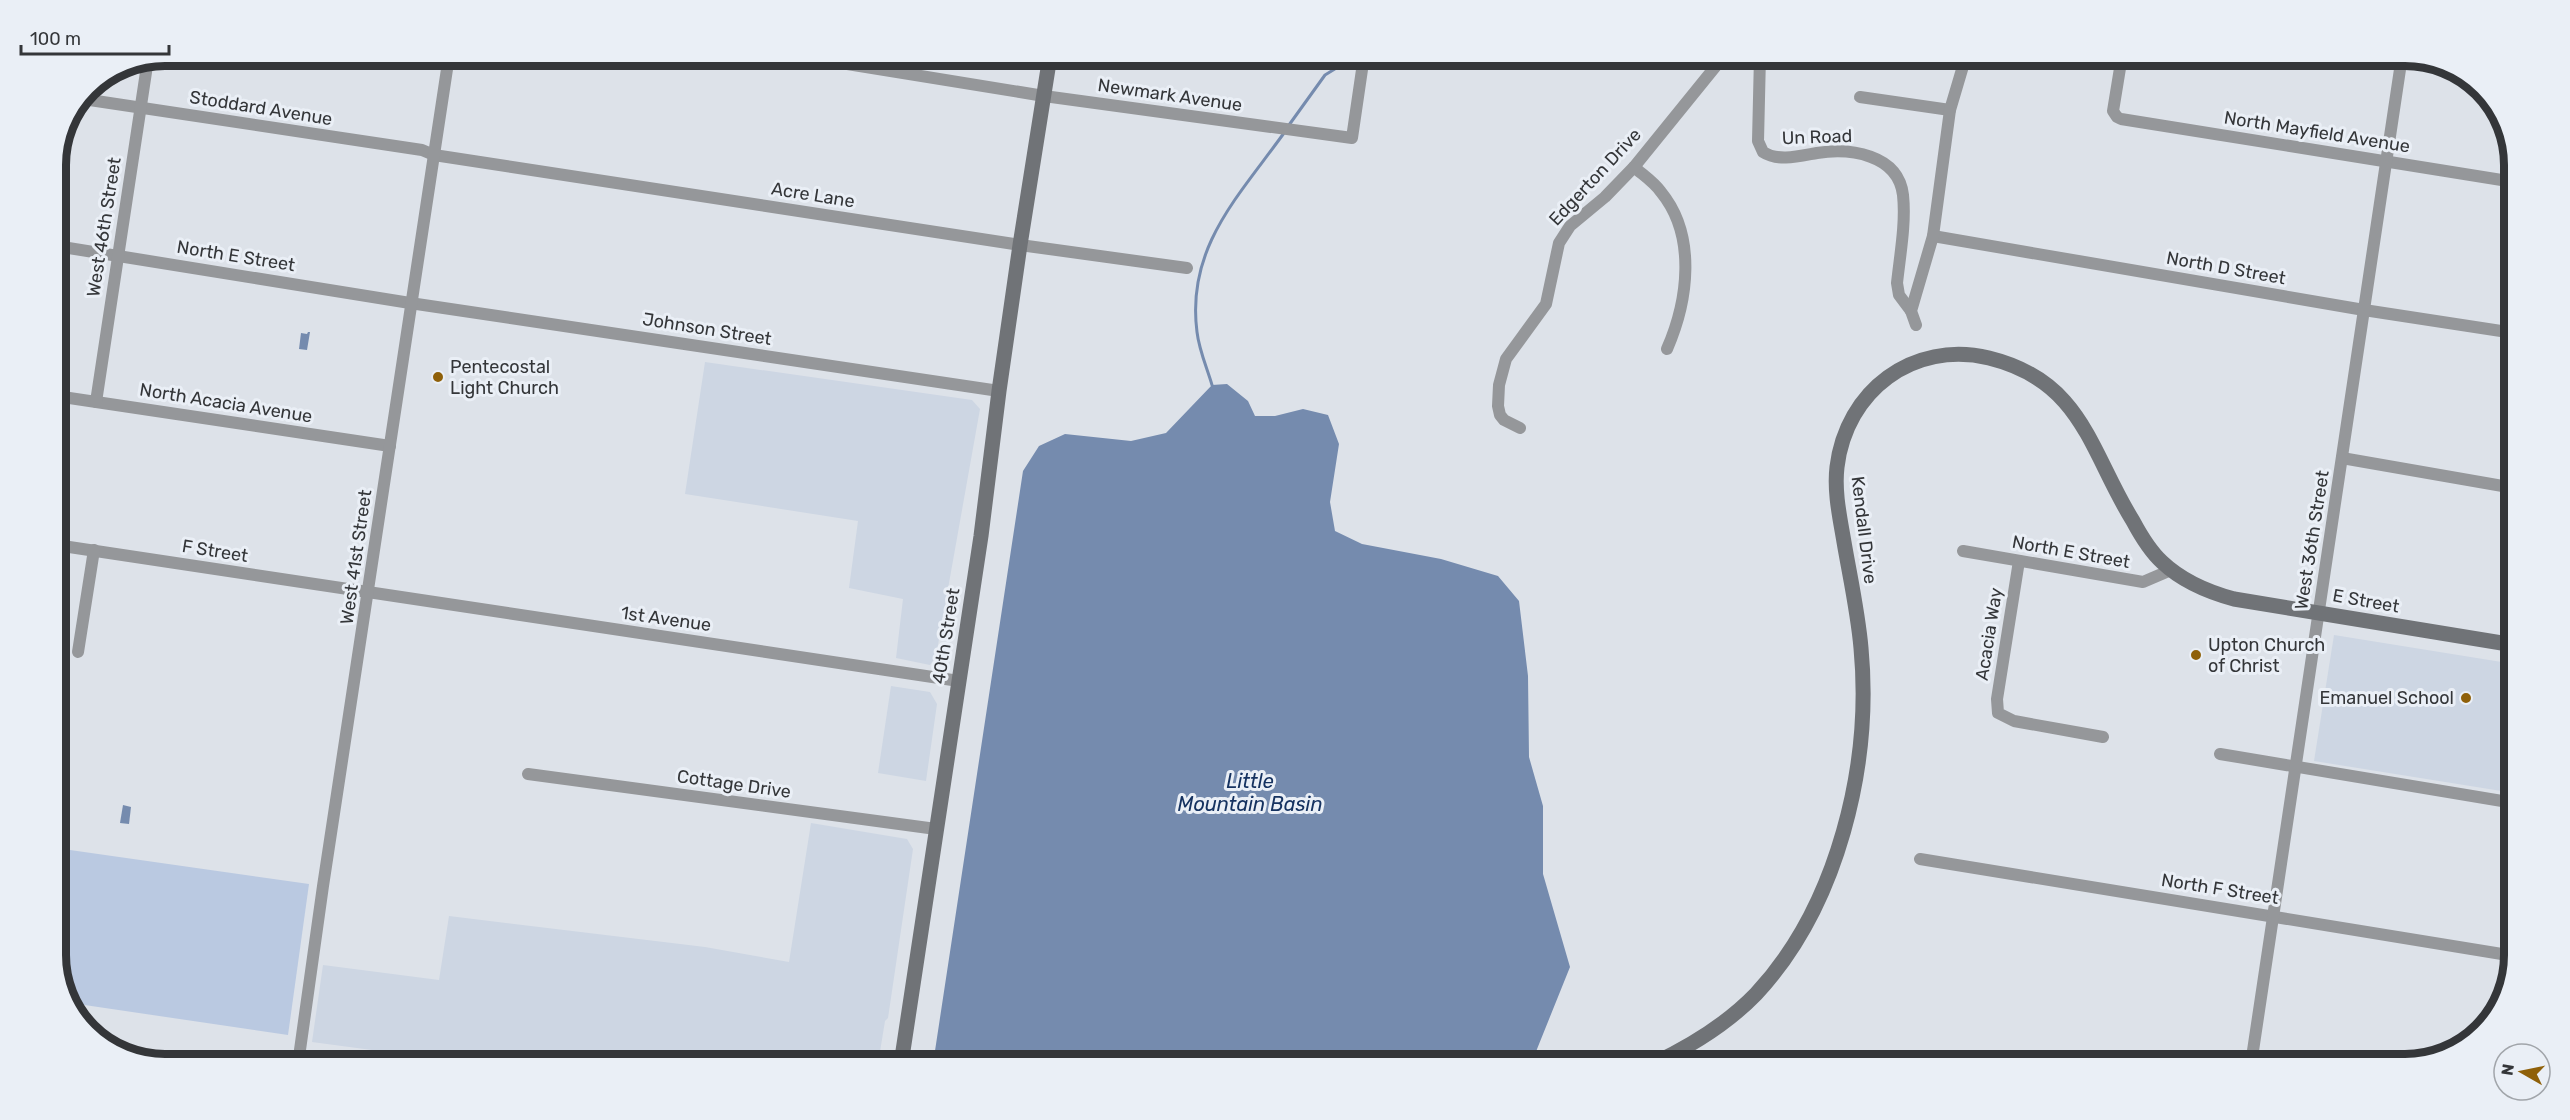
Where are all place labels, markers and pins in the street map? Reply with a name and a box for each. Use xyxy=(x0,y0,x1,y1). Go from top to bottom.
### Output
place label: Pentecostal Light Church xyxy=(450,356,559,399)
marker: Pentecostal Light Church xyxy=(431,370,445,384)
place label: Upton Church of Christ xyxy=(2208,634,2325,677)
marker: Upton Church of Christ xyxy=(2189,648,2203,662)
place label: Emanuel School xyxy=(2319,687,2454,709)
marker: Emanuel School xyxy=(2459,691,2473,705)

